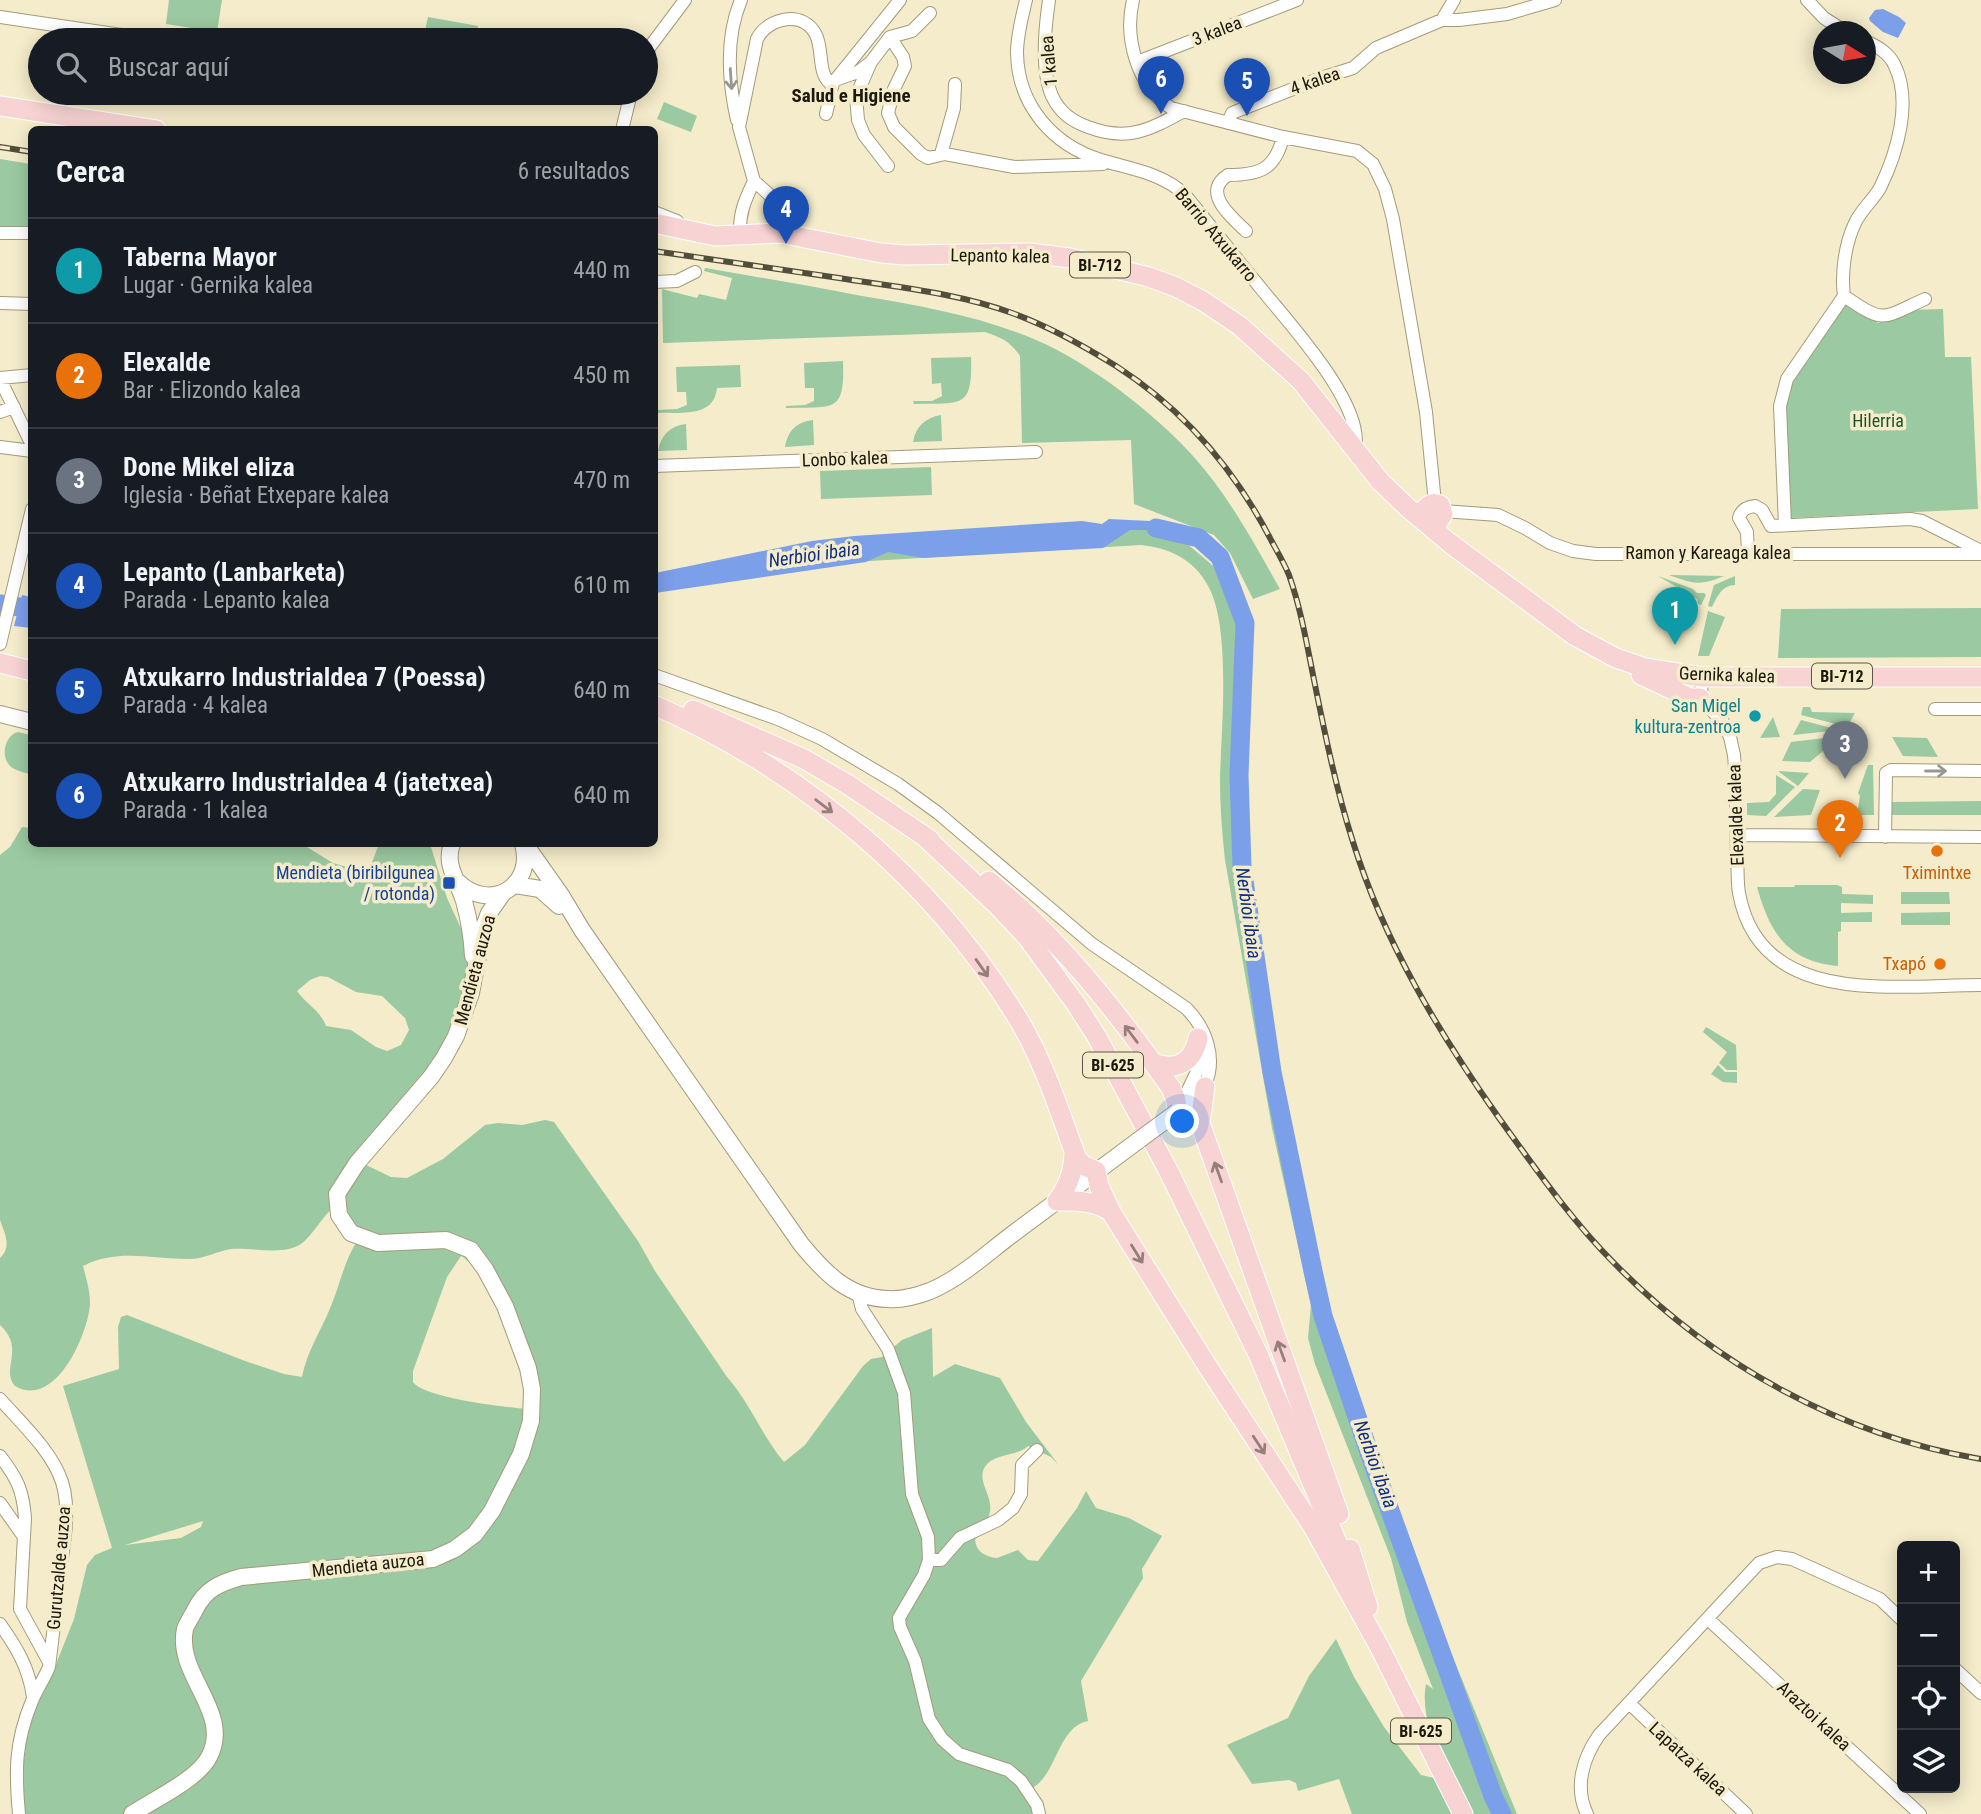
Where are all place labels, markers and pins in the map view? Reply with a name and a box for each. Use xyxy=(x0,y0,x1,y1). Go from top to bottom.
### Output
pin: 6 xyxy=(1138,56,1184,114)
pin: 5 xyxy=(1224,58,1270,116)
pin: 4 xyxy=(763,186,809,244)
pin: 1 xyxy=(1652,587,1698,645)
place label: San Migel kultura-zentroa xyxy=(1635,695,1741,737)
marker: San Migel kultura-zentroa xyxy=(1747,708,1763,724)
pin: 3 xyxy=(1822,721,1868,779)
pin: 2 xyxy=(1817,800,1863,858)
marker: Tximintxe xyxy=(1929,843,1945,859)
place label: Mendieta (biribilgunea / rotonda) xyxy=(276,862,435,905)
place label: Tximintxe xyxy=(1903,862,1971,883)
marker: Mendieta (biribilgunea / rotonda) xyxy=(441,875,457,891)
place label: Txapó xyxy=(1883,953,1926,974)
marker: Txapó xyxy=(1932,956,1948,972)

